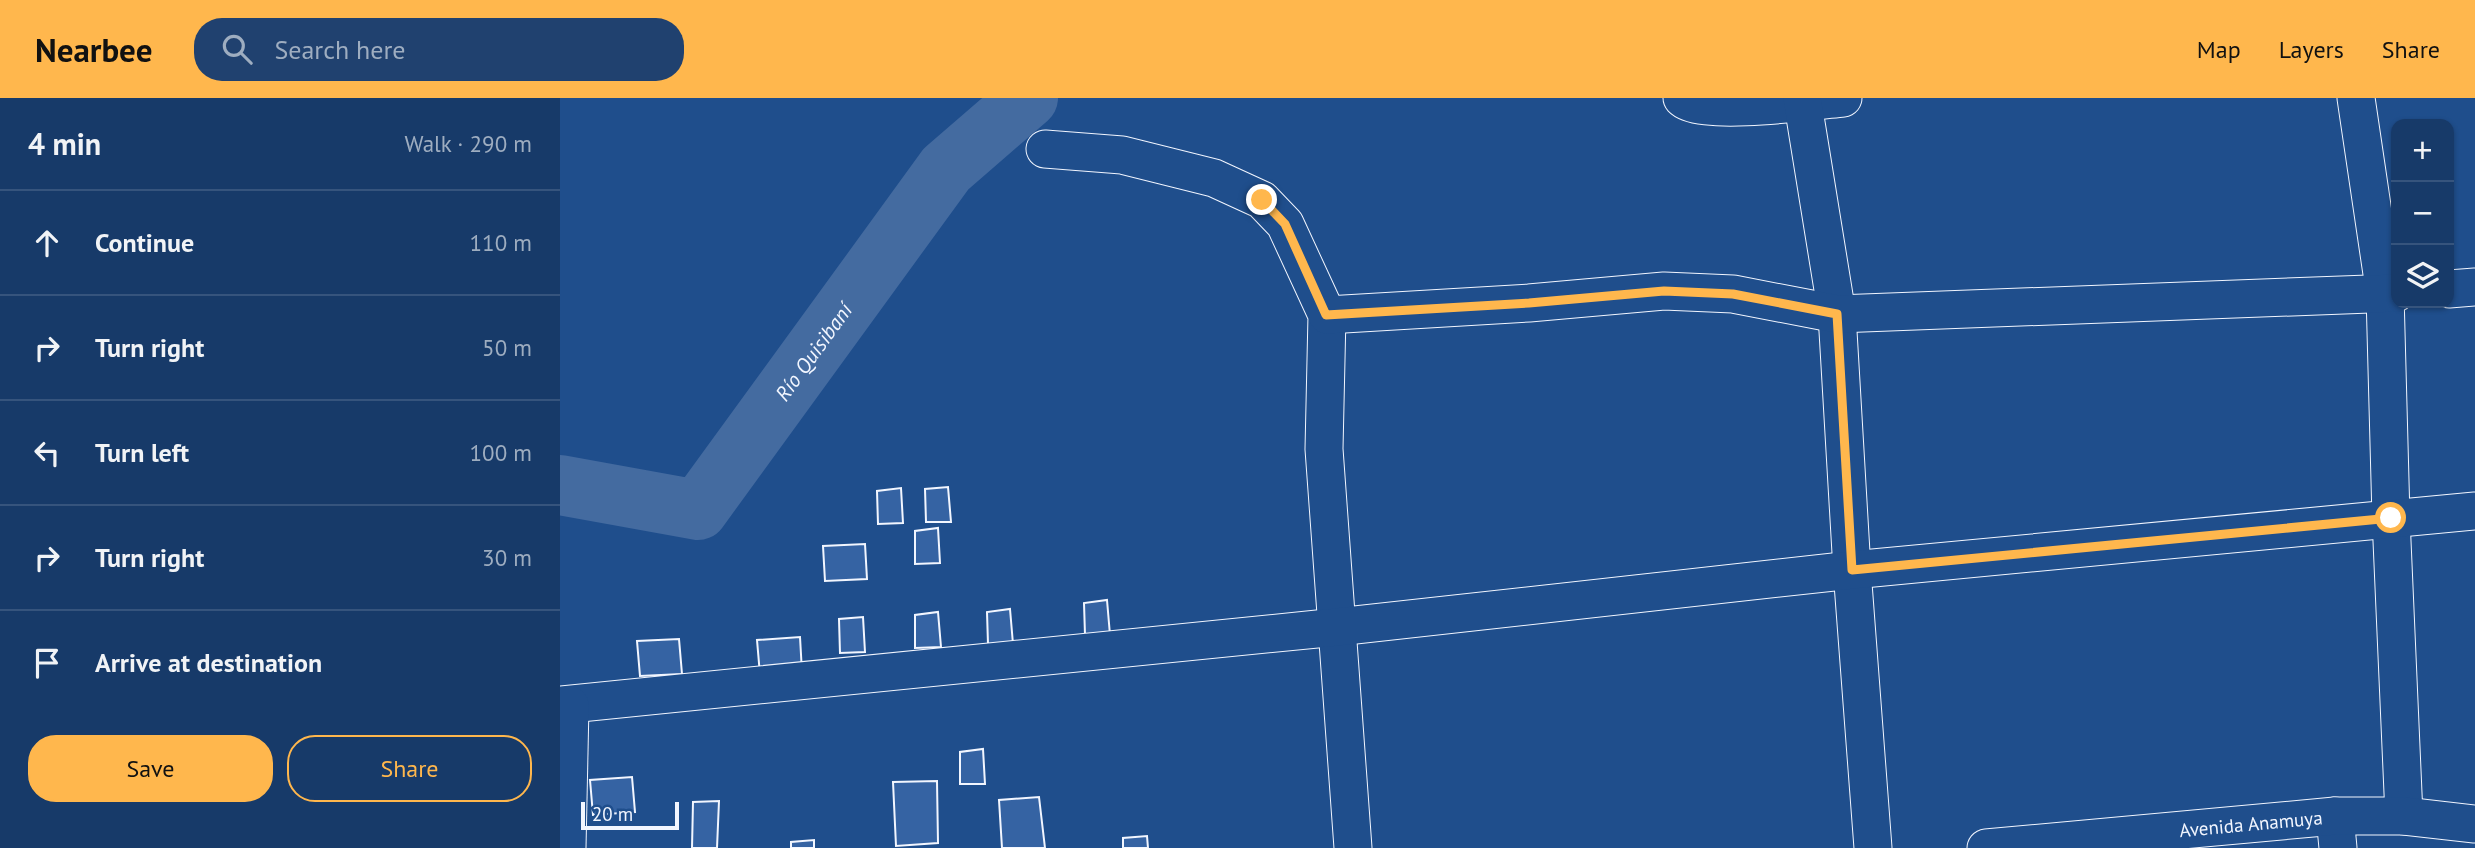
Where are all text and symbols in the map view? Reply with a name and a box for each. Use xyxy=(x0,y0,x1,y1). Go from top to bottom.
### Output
search box xyxy=(194,18,684,81)
text: Nearbee xyxy=(35,28,152,71)
icon: search xyxy=(218,30,256,68)
text: Search here xyxy=(274,33,406,66)
text: Map xyxy=(2197,34,2241,65)
text: Layers xyxy=(2279,34,2344,65)
text: Share xyxy=(2382,34,2440,65)
map controls xyxy=(2391,119,2454,308)
button: + xyxy=(2391,119,2454,182)
text: 4 min xyxy=(28,124,101,163)
text: Walk · 290 m xyxy=(405,129,532,158)
button: − xyxy=(2391,182,2454,245)
route end xyxy=(1246,184,1277,215)
icon: ahead xyxy=(28,224,66,262)
text: Continue xyxy=(95,226,194,259)
text: 110 m xyxy=(470,228,532,257)
button: layers xyxy=(2391,245,2454,308)
water label: Río Quisibaní xyxy=(769,295,859,406)
icon: right xyxy=(28,329,66,367)
text: Turn right xyxy=(95,331,204,364)
text: 50 m xyxy=(482,333,532,362)
icon: left xyxy=(28,434,66,472)
text: Turn left xyxy=(95,436,189,469)
text: 100 m xyxy=(470,438,532,467)
route start xyxy=(2375,502,2406,533)
icon: right xyxy=(28,539,66,577)
text: Turn right xyxy=(95,541,204,574)
text: 30 m xyxy=(482,543,532,572)
icon: arrive xyxy=(28,644,66,682)
text: Arrive at destination xyxy=(95,646,322,679)
button: Save xyxy=(28,735,273,802)
button: Share xyxy=(287,735,532,802)
scale bar xyxy=(581,799,679,831)
text: 20 m xyxy=(592,802,633,826)
street label: Avenida Anamuya xyxy=(2178,805,2324,842)

